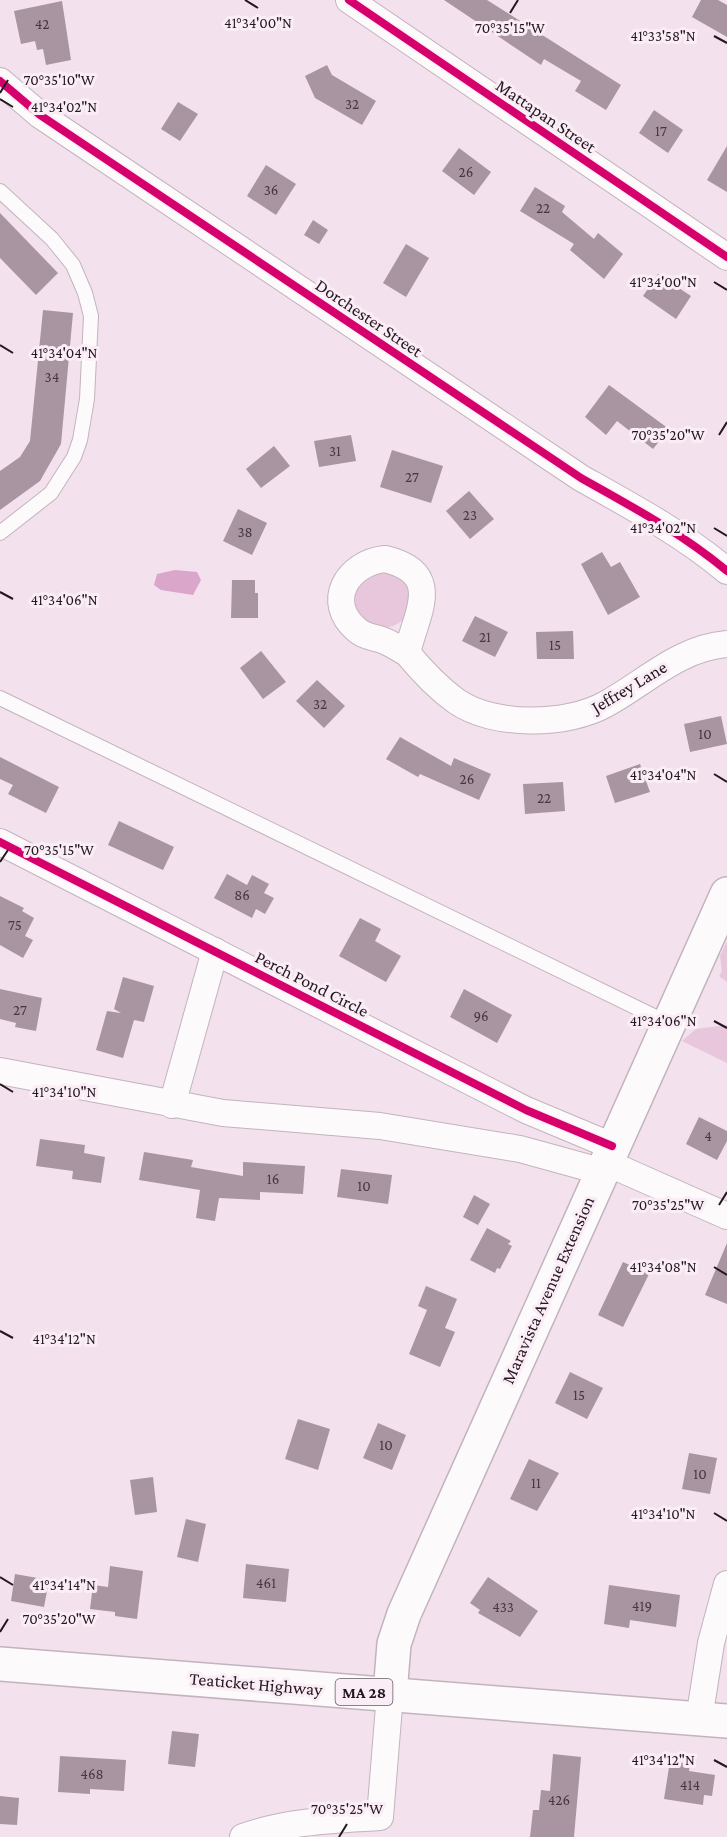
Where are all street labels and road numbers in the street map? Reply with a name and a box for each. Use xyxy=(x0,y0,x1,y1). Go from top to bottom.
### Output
street label: Mattapan Street xyxy=(492,75,601,157)
street label: Dorchester Street xyxy=(312,275,427,362)
street label: Jeffrey Lane xyxy=(586,657,670,718)
street label: Perch Pond Circle xyxy=(252,947,372,1021)
street label: Maravista Avenue Extension xyxy=(498,1193,599,1387)
street label: Teaticket Highway xyxy=(189,1668,324,1700)
road number: MA 28 xyxy=(336,1679,392,1705)

